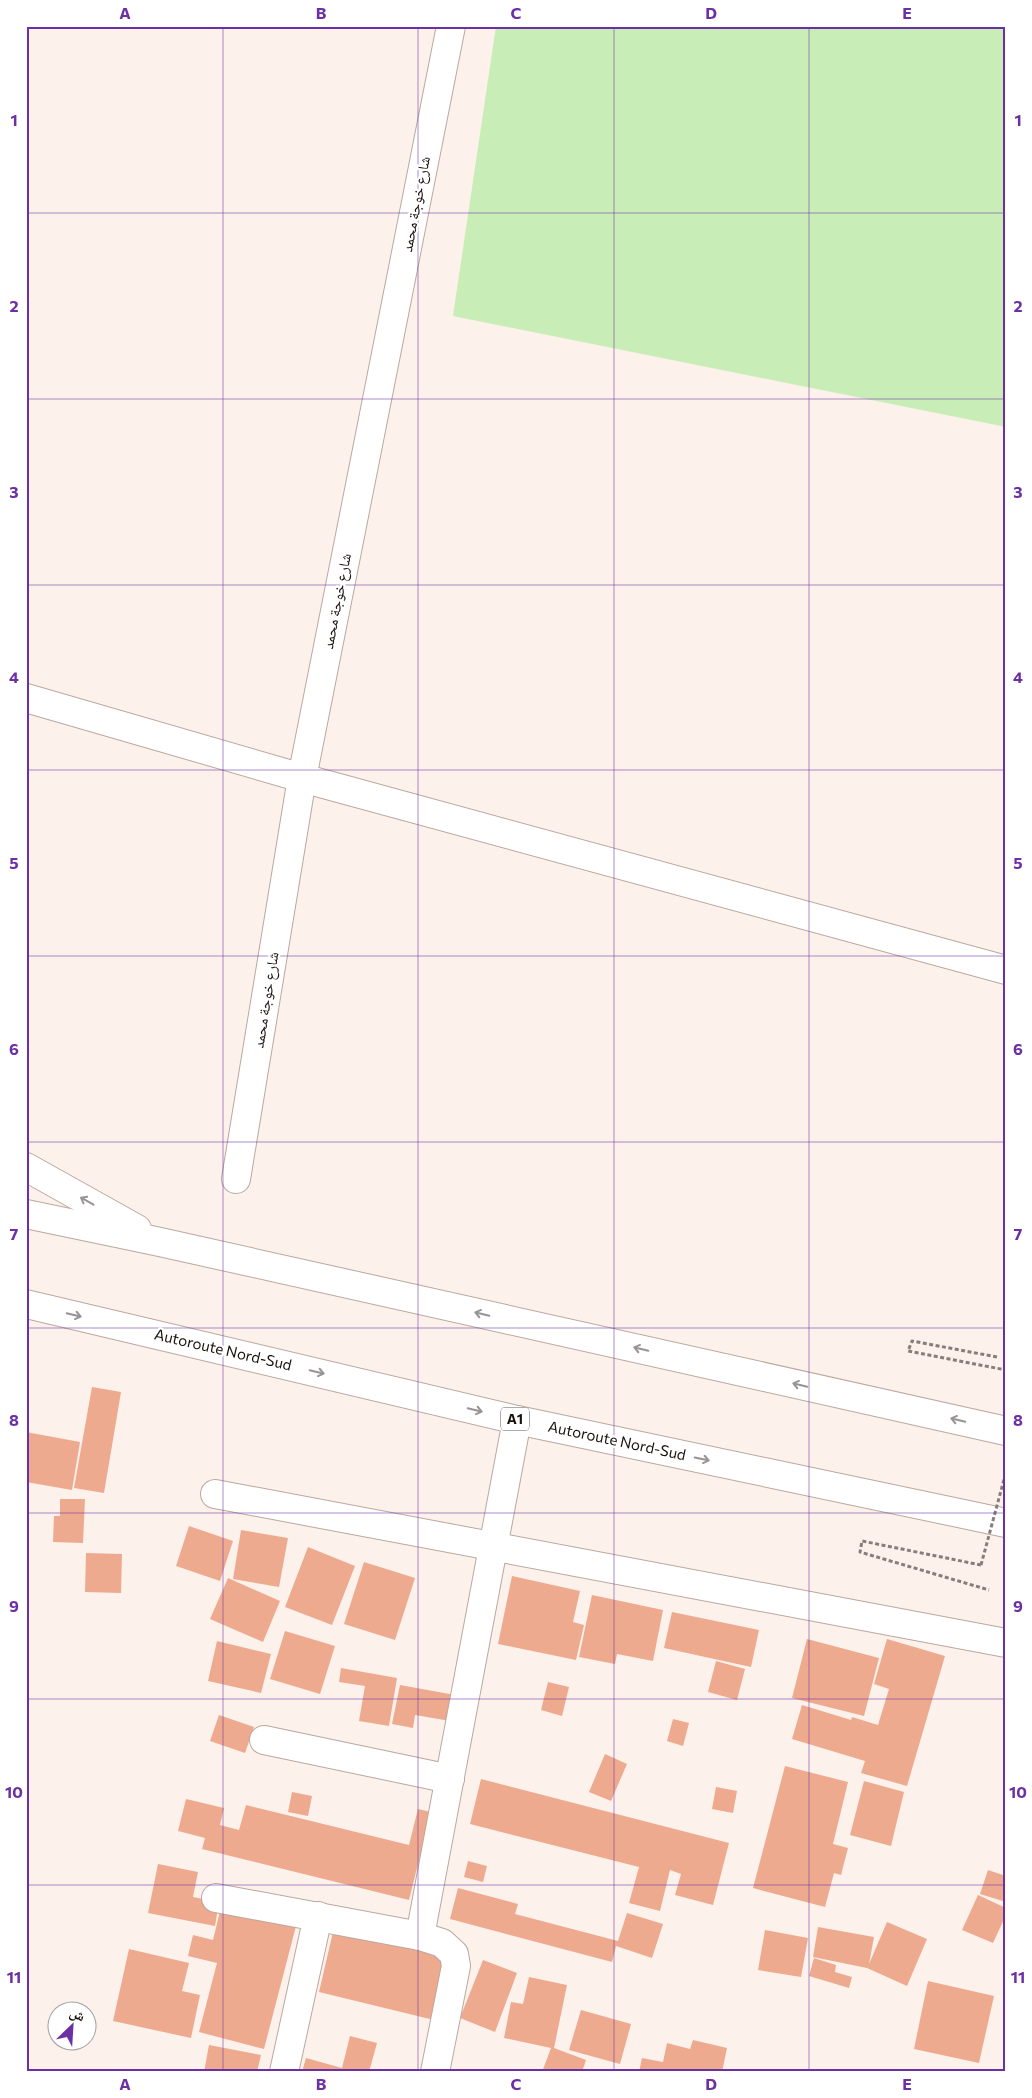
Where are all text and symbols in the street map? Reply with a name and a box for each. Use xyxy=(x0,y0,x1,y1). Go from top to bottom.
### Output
text: A xyxy=(119,3,131,22)
text: B xyxy=(316,3,327,22)
text: C xyxy=(511,3,522,22)
text: D xyxy=(705,3,717,22)
text: E xyxy=(902,3,912,22)
text: 1 xyxy=(10,110,18,129)
text: 1 xyxy=(1014,110,1022,129)
street label: شارع خوجة محمد xyxy=(397,154,435,254)
text: 2 xyxy=(9,296,19,315)
text: 2 xyxy=(1013,296,1023,315)
text: 3 xyxy=(9,482,19,501)
text: 3 xyxy=(1013,482,1023,501)
street label: شارع خوجة محمد xyxy=(318,551,356,651)
text: 4 xyxy=(9,667,19,686)
text: 4 xyxy=(1013,667,1023,686)
text: 5 xyxy=(9,853,19,872)
text: 5 xyxy=(1013,853,1023,872)
street label: شارع خوجة محمد xyxy=(249,950,284,1050)
text: 6 xyxy=(9,1039,19,1058)
text: 6 xyxy=(1013,1039,1023,1058)
one-way arrow xyxy=(80,1196,95,1206)
text: 7 xyxy=(10,1224,19,1243)
text: 7 xyxy=(1014,1224,1023,1243)
one-way arrow xyxy=(475,1309,491,1318)
one-way arrow xyxy=(65,1311,81,1320)
street label: Autoroute Nord-Sud xyxy=(153,1324,294,1374)
one-way arrow xyxy=(633,1344,649,1353)
one-way arrow xyxy=(308,1368,324,1377)
one-way arrow xyxy=(792,1380,808,1389)
one-way arrow xyxy=(467,1406,483,1415)
road number: A1 xyxy=(501,1408,529,1430)
text: 8 xyxy=(9,1410,19,1429)
text: 8 xyxy=(1013,1410,1023,1429)
one-way arrow xyxy=(951,1415,967,1424)
street label: Autoroute Nord-Sud xyxy=(547,1417,688,1463)
one-way arrow xyxy=(694,1455,710,1464)
text: 9 xyxy=(9,1596,19,1615)
text: 9 xyxy=(1013,1596,1023,1615)
text: 10 xyxy=(5,1782,23,1801)
text: 10 xyxy=(1009,1782,1027,1801)
text: 11 xyxy=(7,1967,21,1986)
text: 11 xyxy=(1011,1967,1025,1986)
north arrow xyxy=(48,2000,98,2050)
text: ش xyxy=(67,2003,88,2026)
text: A xyxy=(119,2074,131,2093)
text: B xyxy=(316,2074,327,2093)
text: C xyxy=(511,2074,522,2093)
text: D xyxy=(705,2074,717,2093)
text: E xyxy=(902,2074,912,2093)

